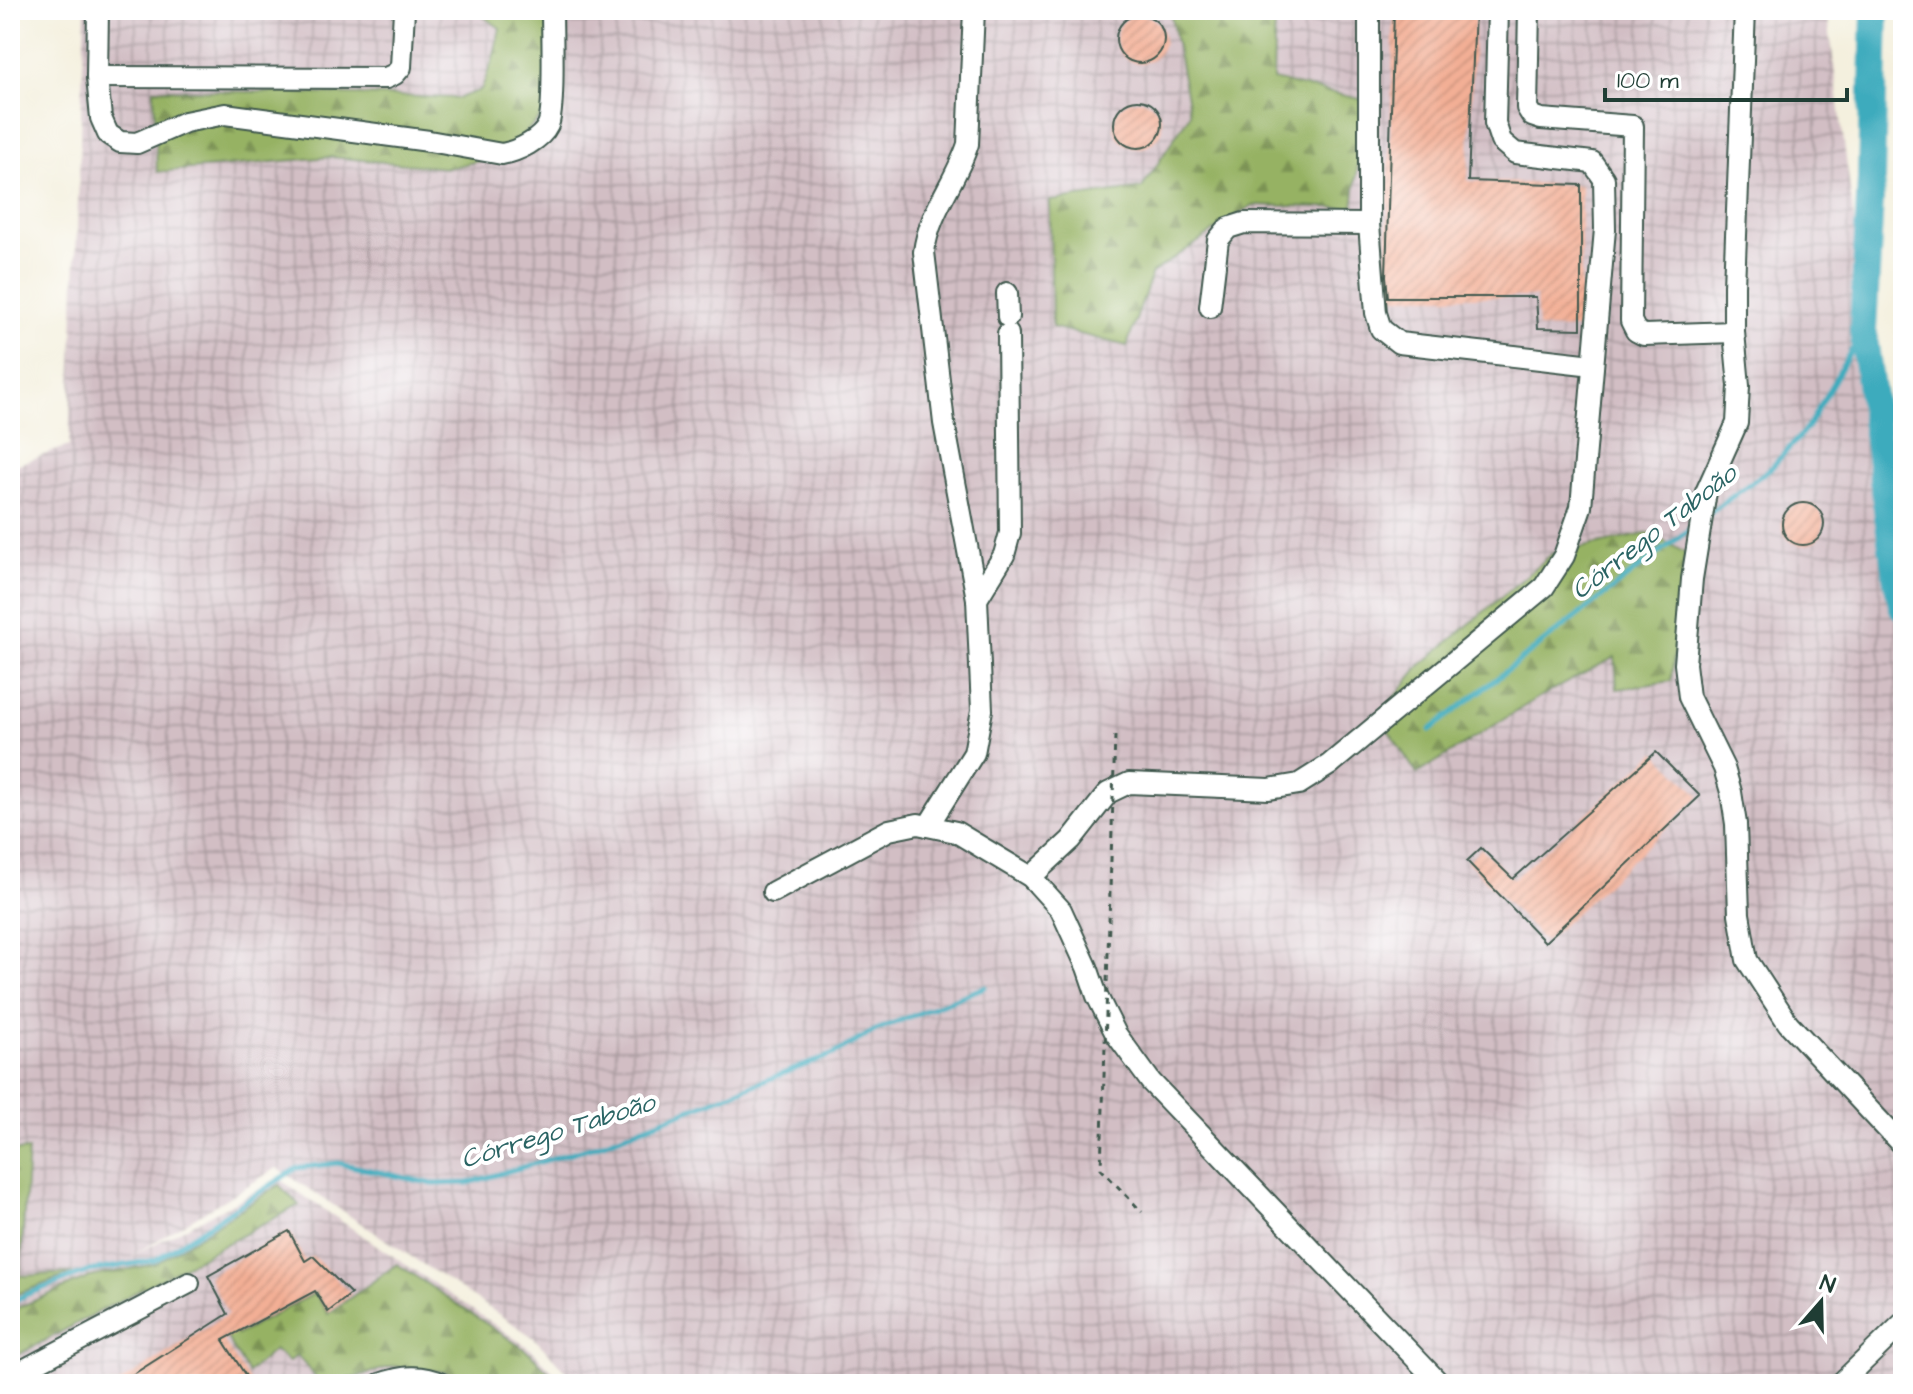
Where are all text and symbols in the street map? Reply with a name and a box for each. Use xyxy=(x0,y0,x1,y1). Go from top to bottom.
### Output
scale bar xyxy=(1605,52,1847,102)
text: 100 m xyxy=(1617,64,1679,98)
water label: Córrego Taboão xyxy=(1564,455,1747,609)
water label: Córrego Taboão xyxy=(457,1084,662,1179)
north arrow xyxy=(1781,1262,1861,1342)
text: N xyxy=(1816,1268,1839,1302)

